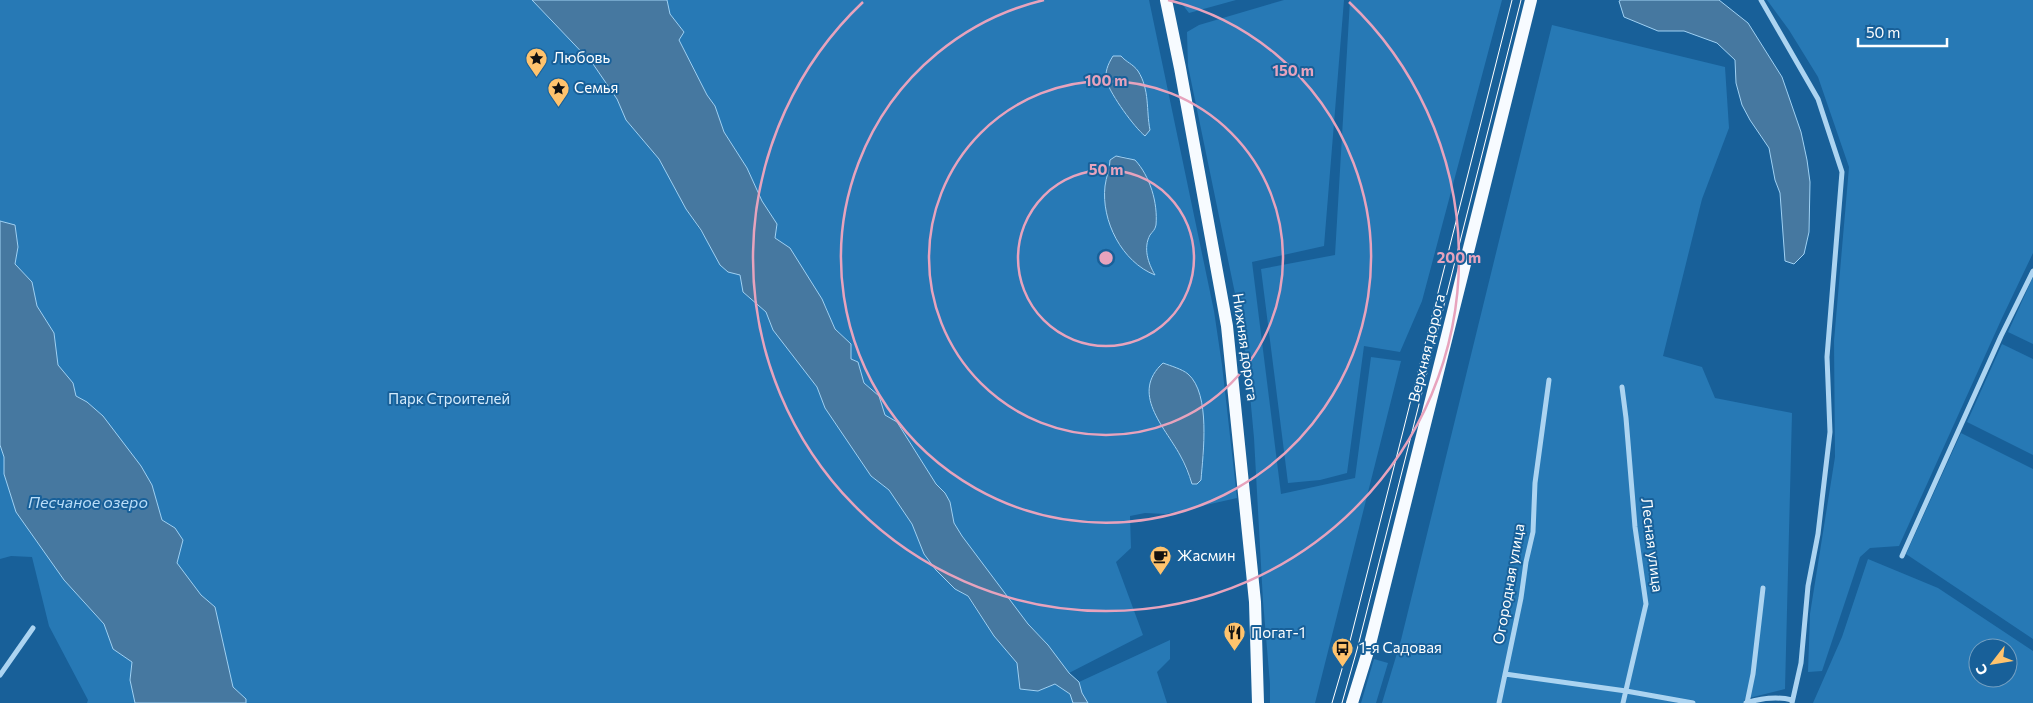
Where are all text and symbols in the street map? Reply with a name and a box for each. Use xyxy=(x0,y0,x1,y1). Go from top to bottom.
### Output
scale bar xyxy=(1858,15,1947,47)
text: 50 m xyxy=(1866,23,1900,41)
place icon: Любовь xyxy=(525,46,549,77)
place label: Любовь xyxy=(553,48,611,66)
text: 150 m xyxy=(1272,61,1314,79)
text: 100 m xyxy=(1085,71,1127,89)
place icon: Семья xyxy=(546,76,570,107)
place label: Семья xyxy=(574,78,618,96)
text: 50 m xyxy=(1089,160,1123,178)
text: 200 m xyxy=(1437,248,1481,266)
centre of rings xyxy=(1097,249,1115,267)
street label: Нижняя дорога xyxy=(1230,292,1262,402)
street label: Верхняя дорога xyxy=(1404,292,1448,404)
park label: Парк Строителей xyxy=(388,389,510,407)
water label: Песчаное озеро xyxy=(28,492,148,511)
street label: Лесная улица xyxy=(1638,497,1668,593)
street label: Огородная улица xyxy=(1489,522,1527,646)
cafe icon: Жасмин xyxy=(1149,544,1173,575)
place label: Жасмин xyxy=(1177,546,1236,564)
restaurant icon: Погат-1 xyxy=(1223,621,1247,652)
place label: Погат-1 xyxy=(1251,623,1305,641)
bus stop icon: 1-я Садовая xyxy=(1331,636,1355,667)
place label: 1-я Садовая xyxy=(1359,638,1442,656)
north arrow xyxy=(1968,638,2018,688)
text: С xyxy=(1972,661,1991,678)

